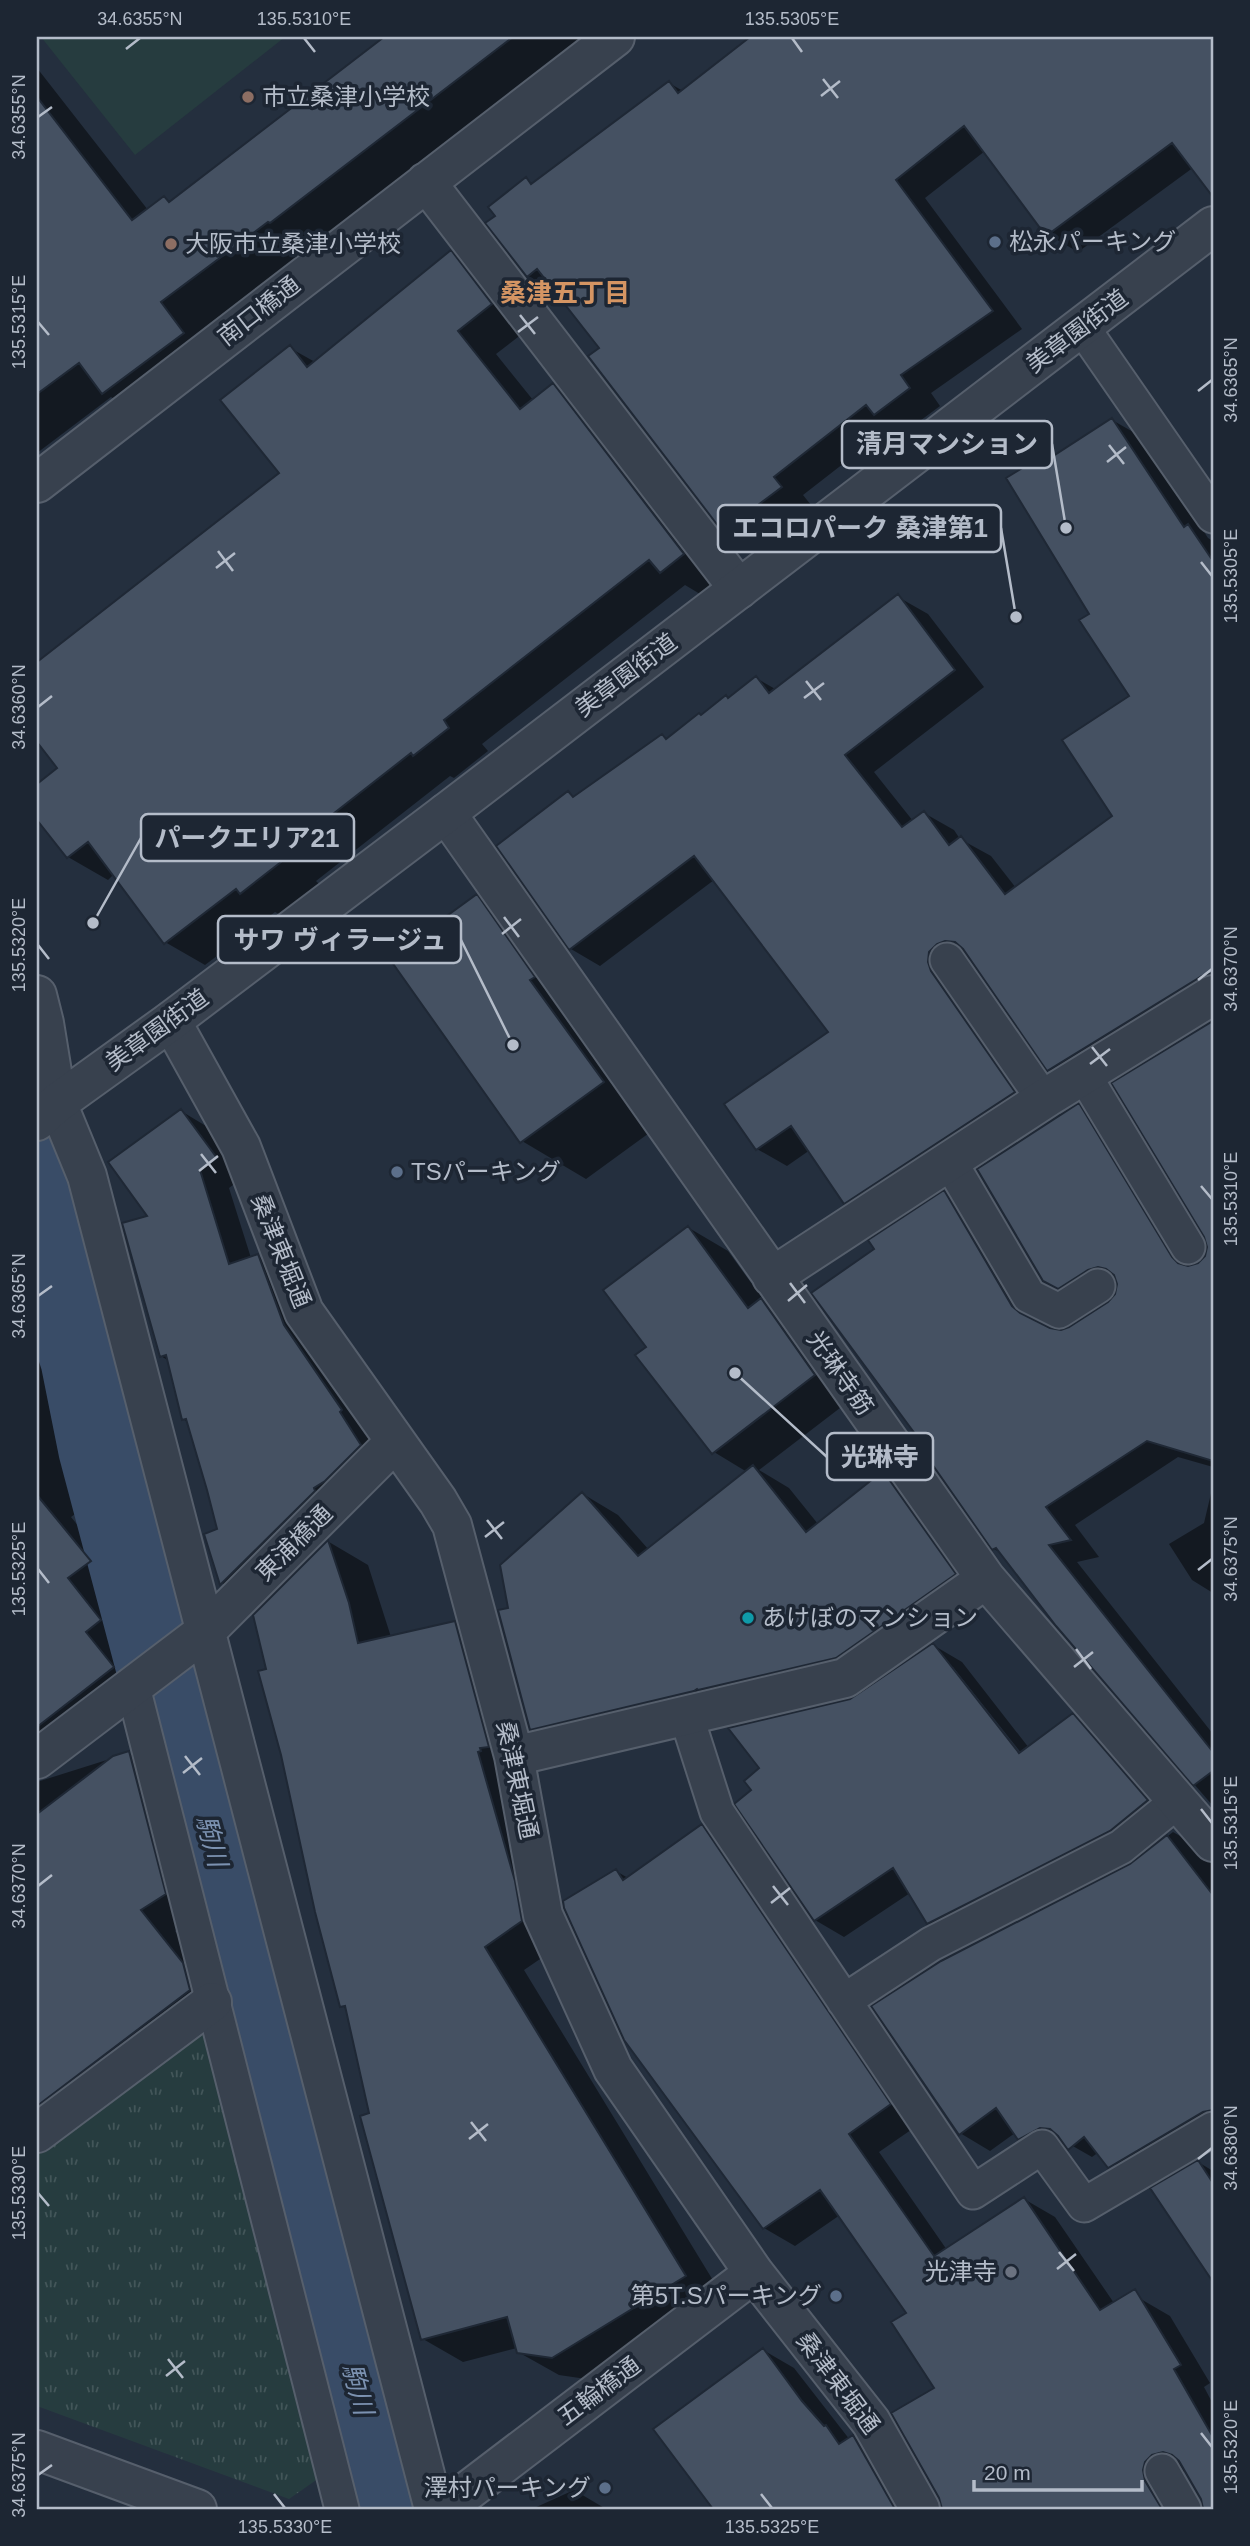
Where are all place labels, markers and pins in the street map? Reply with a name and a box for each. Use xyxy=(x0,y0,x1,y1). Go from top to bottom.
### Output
place label: 市立桑津小学校 xyxy=(262,83,430,110)
marker: 市立桑津小学校 xyxy=(240,89,256,105)
place label: 松永パーキング xyxy=(1009,228,1176,255)
place label: 大阪市立桑津小学校 xyxy=(185,230,401,257)
marker: 松永パーキング xyxy=(987,234,1003,250)
marker: 大阪市立桑津小学校 xyxy=(163,236,179,252)
callout: 清月マンション xyxy=(842,421,1052,468)
callout: エコロパーク 桑津第1 xyxy=(718,505,1001,552)
callout: パークエリア21 xyxy=(141,814,354,861)
callout: サワ ヴィラージュ xyxy=(218,916,461,963)
place label: TSパーキング xyxy=(411,1158,561,1185)
marker: TSパーキング xyxy=(389,1164,405,1180)
callout: 光琳寺 xyxy=(827,1433,933,1480)
place label: あけぼのマンション xyxy=(762,1604,978,1631)
marker: あけぼのマンション xyxy=(740,1610,756,1626)
place label: 光津寺 xyxy=(925,2258,997,2285)
marker: 光津寺 xyxy=(1003,2264,1019,2280)
place label: 第5T.Sパーキング xyxy=(631,2282,822,2309)
marker: 第5T.Sパーキング xyxy=(828,2288,844,2304)
place label: 澤村パーキング xyxy=(424,2474,591,2501)
marker: 澤村パーキング xyxy=(597,2480,613,2496)

